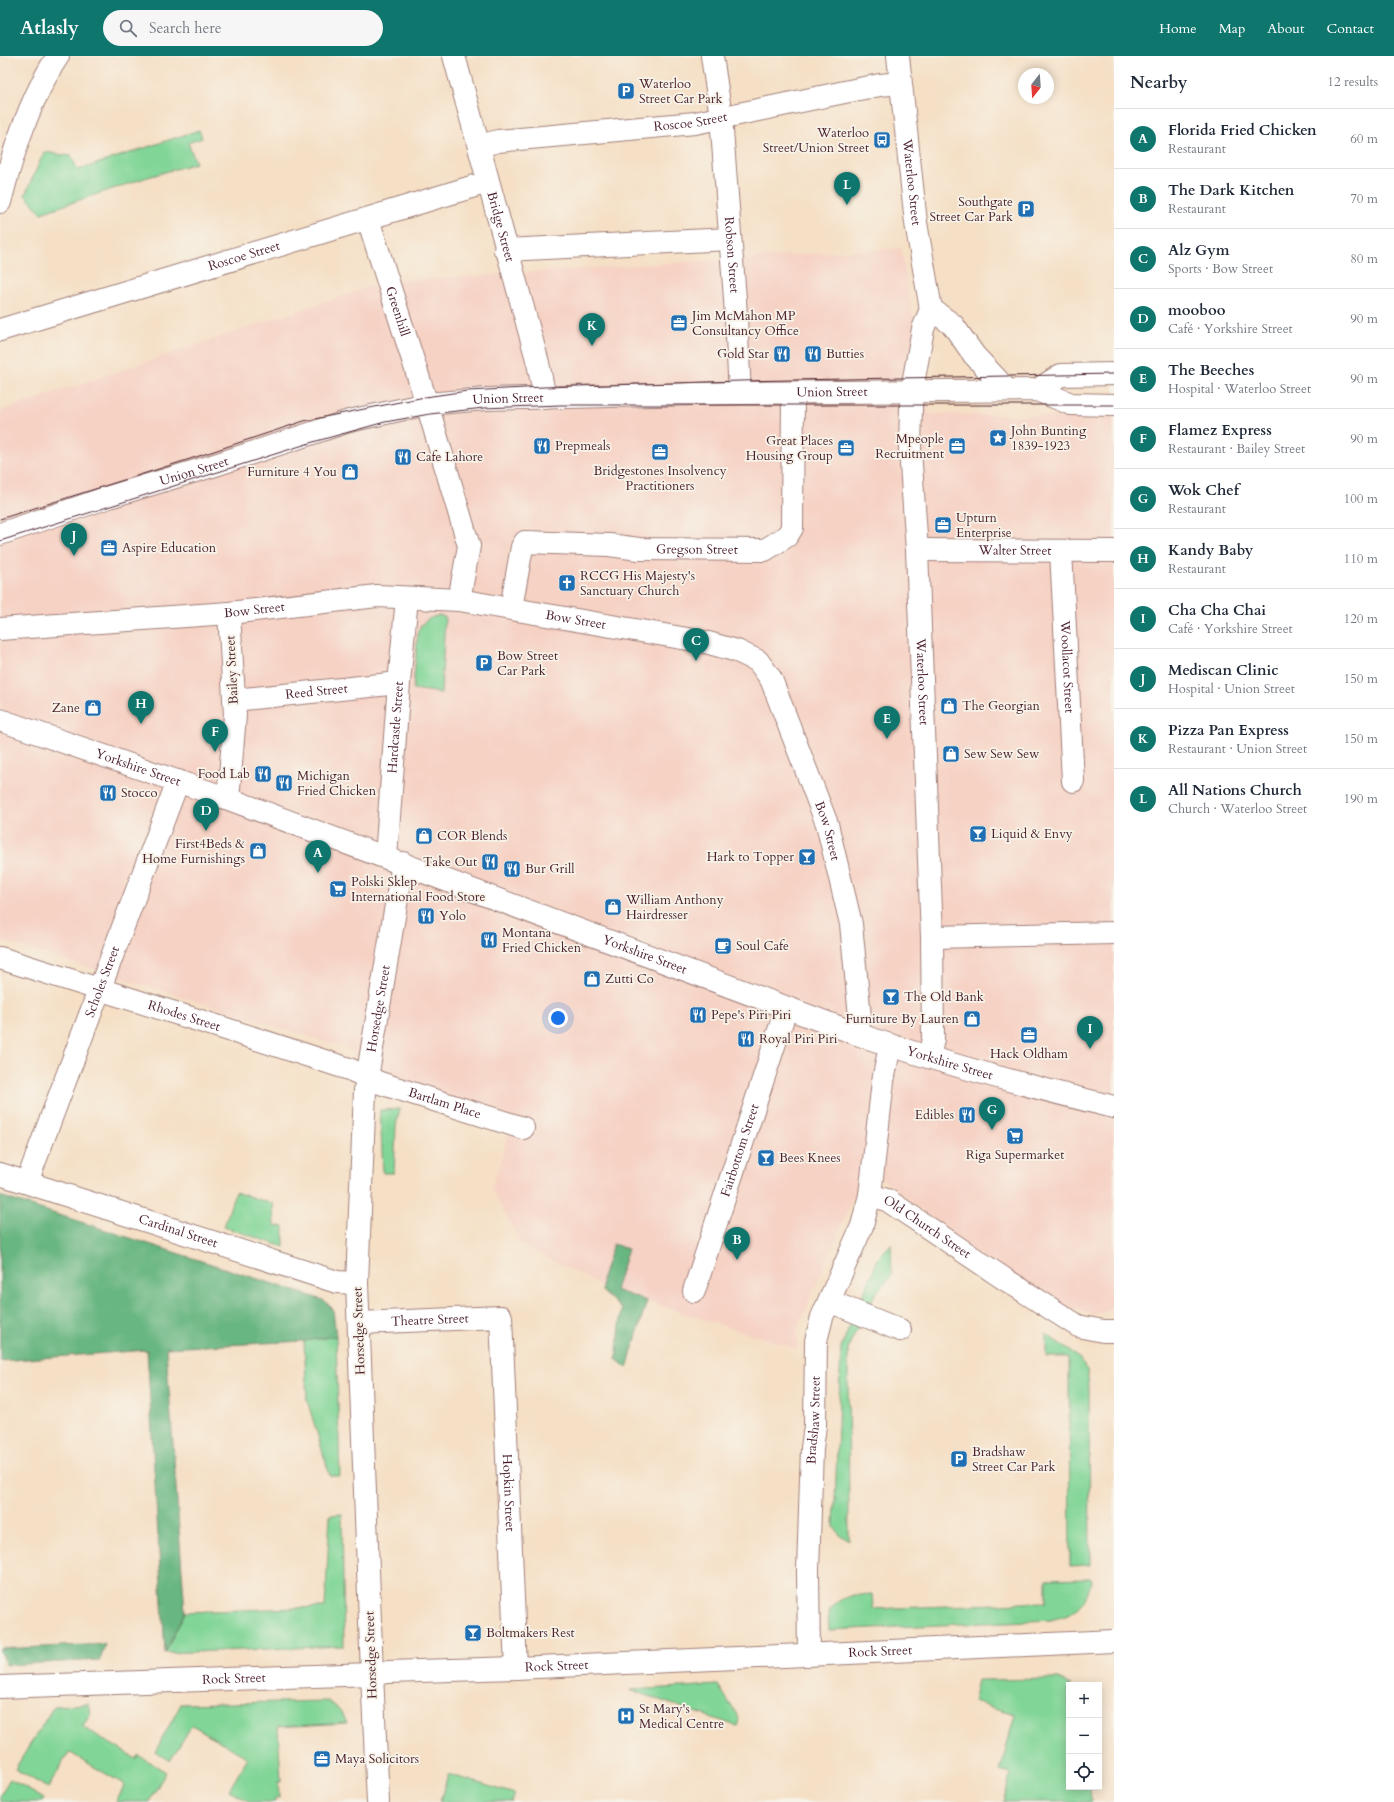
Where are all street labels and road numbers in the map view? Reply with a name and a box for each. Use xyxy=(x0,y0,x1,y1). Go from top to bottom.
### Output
street label: Roscoe Street xyxy=(653,108,729,136)
street label: Waterloo Street xyxy=(898,137,925,227)
street label: Bridge Street xyxy=(483,190,519,264)
street label: Robson Street xyxy=(720,216,744,294)
street label: Roscoe Street xyxy=(206,237,282,275)
street label: Greenhill xyxy=(381,284,414,339)
street label: Union Street xyxy=(796,383,868,401)
street label: Union Street xyxy=(472,389,544,409)
street label: Union Street xyxy=(158,452,231,490)
street label: Gregson Street xyxy=(656,540,738,559)
street label: Walter Street xyxy=(978,541,1051,560)
street label: Bow Street xyxy=(223,598,286,622)
street label: Bow Street xyxy=(544,606,607,634)
street label: Woollacot Street xyxy=(1056,619,1078,714)
street label: Bailey Street xyxy=(221,635,243,705)
street label: Waterloo Street xyxy=(911,637,933,726)
street label: Reed Street xyxy=(285,679,349,704)
street label: Hardcastle Street xyxy=(383,681,408,774)
street label: Yorkshire Street xyxy=(93,745,183,791)
street label: Bow Street xyxy=(810,798,844,862)
street label: Yorkshire Street xyxy=(600,931,689,979)
street label: Scholes Street xyxy=(81,943,124,1020)
street label: Horsedge Street xyxy=(362,964,395,1054)
street label: Rhodes Street xyxy=(146,996,223,1036)
street label: Yorkshire Street xyxy=(904,1042,995,1084)
street label: Bartlam Place xyxy=(406,1083,483,1123)
street label: Fairbottom Street xyxy=(716,1102,763,1199)
street label: Old Church Street xyxy=(880,1191,974,1263)
street label: Cardinal Street xyxy=(136,1210,220,1252)
street label: Horsedge Street xyxy=(348,1287,370,1375)
street label: Theatre Street xyxy=(391,1309,469,1331)
street label: Bradshaw Street xyxy=(802,1376,825,1465)
street label: Hopkin Street xyxy=(498,1454,519,1532)
street label: Horsedge Street xyxy=(360,1611,382,1699)
street label: Rock Street xyxy=(848,1641,912,1662)
street label: Rock Street xyxy=(524,1656,589,1677)
street label: Rock Street xyxy=(202,1669,266,1689)

